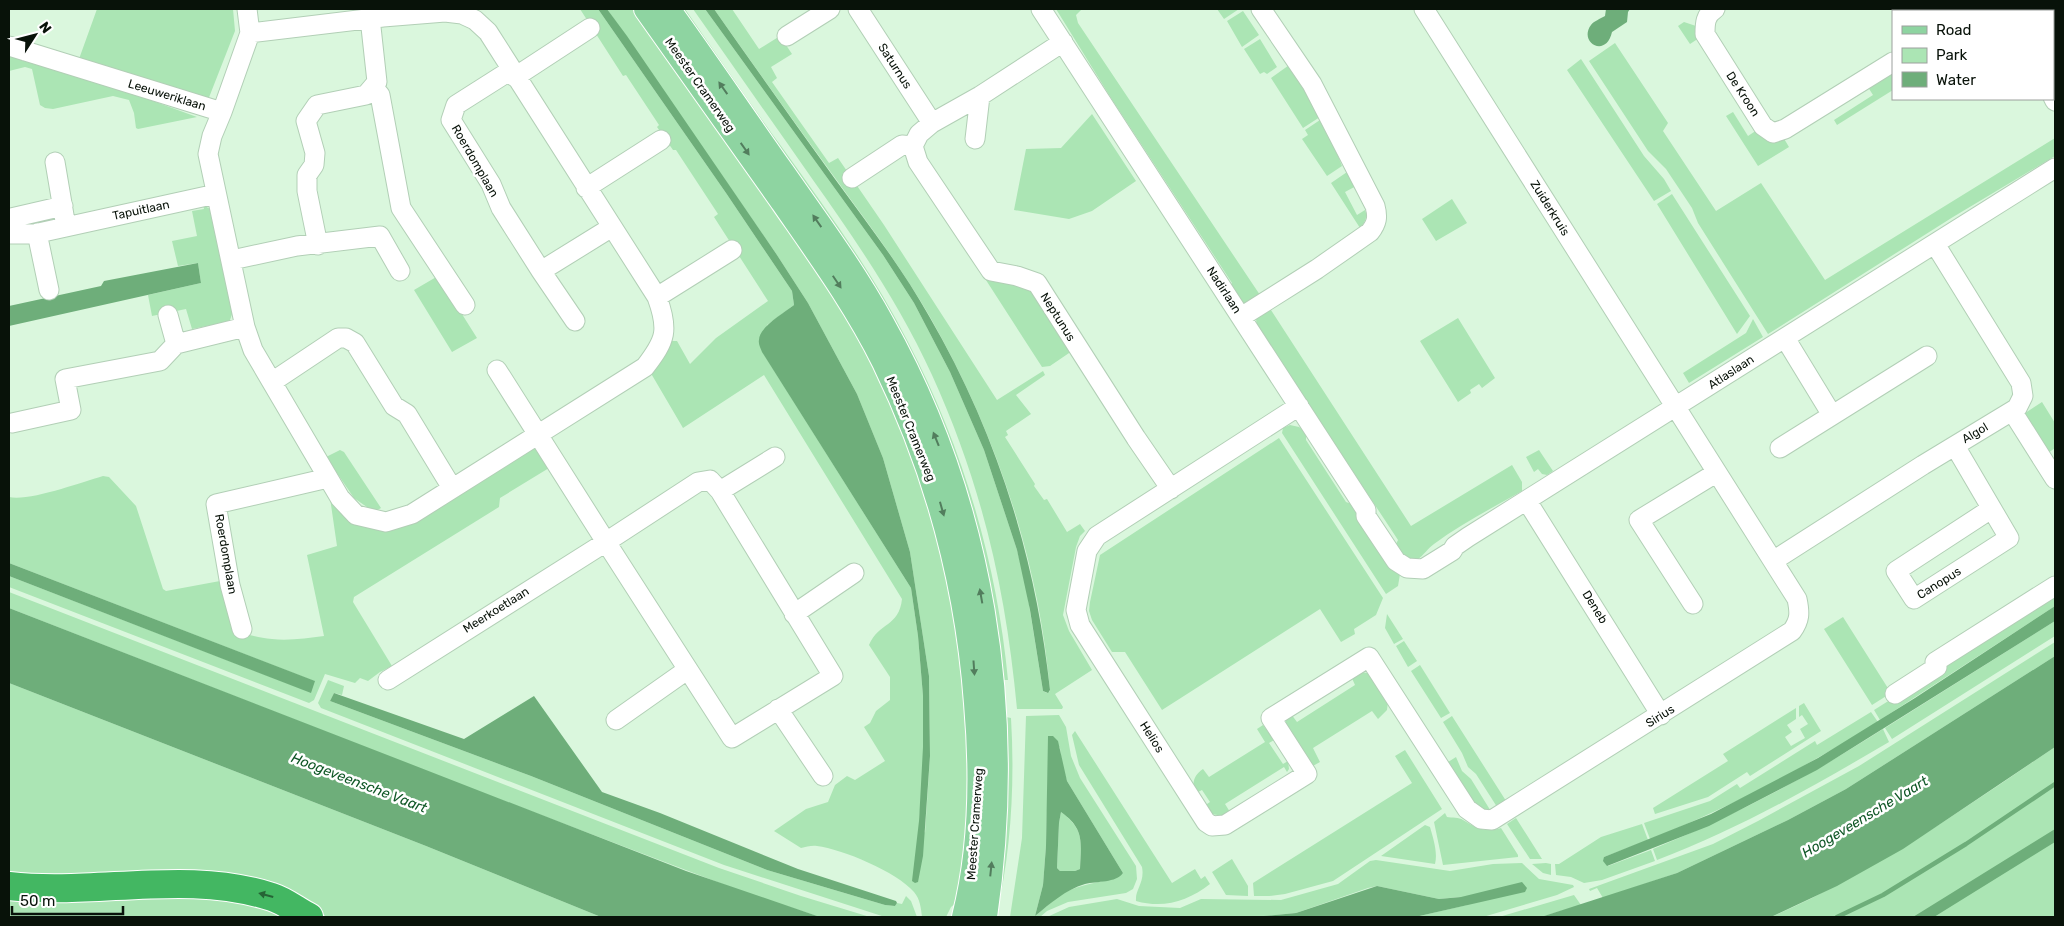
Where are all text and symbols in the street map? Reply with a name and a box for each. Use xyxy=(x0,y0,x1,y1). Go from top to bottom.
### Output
north arrow xyxy=(10,10,60,60)
legend xyxy=(1892,10,2054,100)
text: N xyxy=(35,19,55,37)
text: Road xyxy=(1936,21,1972,39)
street label: Meester Cramerweg xyxy=(662,35,738,135)
street label: Saturnus xyxy=(875,41,915,91)
text: Park xyxy=(1936,46,1967,64)
street label: De Kroon xyxy=(1723,69,1763,119)
text: Water xyxy=(1936,71,1976,89)
street label: Leeuweriklaan xyxy=(126,77,208,113)
one-way arrow xyxy=(718,81,728,95)
street label: Roerdomplaan xyxy=(449,122,501,200)
one-way arrow xyxy=(740,142,750,155)
street label: Zuiderkruis xyxy=(1527,178,1573,238)
street label: Tapuitlaan xyxy=(111,197,171,223)
one-way arrow xyxy=(812,214,822,228)
street label: Nadirlaan xyxy=(1204,264,1244,316)
one-way arrow xyxy=(832,276,842,289)
street label: Neptunus xyxy=(1038,290,1078,344)
street label: Atlaslaan xyxy=(1706,352,1756,392)
street label: Meester Cramerweg xyxy=(884,374,938,484)
street label: Algol xyxy=(1959,420,1991,446)
one-way arrow xyxy=(932,432,940,447)
one-way arrow xyxy=(938,501,946,516)
street label: Roerdomplaan xyxy=(212,513,240,595)
street label: Canopus xyxy=(1914,564,1964,602)
street label: Meerkoetlaan xyxy=(460,584,532,636)
one-way arrow xyxy=(976,587,984,603)
street label: Deneb xyxy=(1579,588,1611,626)
one-way arrow xyxy=(970,660,978,676)
street label: Sirius xyxy=(1643,702,1677,730)
street label: Helios xyxy=(1137,719,1167,755)
water label: Hoogeveensche Vaart xyxy=(289,749,430,817)
street label: Meester Cramerweg xyxy=(964,768,986,880)
water label: Hoogeveensche Vaart xyxy=(1799,772,1932,861)
one-way arrow xyxy=(987,861,995,877)
scale bar xyxy=(12,884,124,916)
one-way arrow xyxy=(258,891,273,899)
text: 50 m xyxy=(20,892,55,910)

